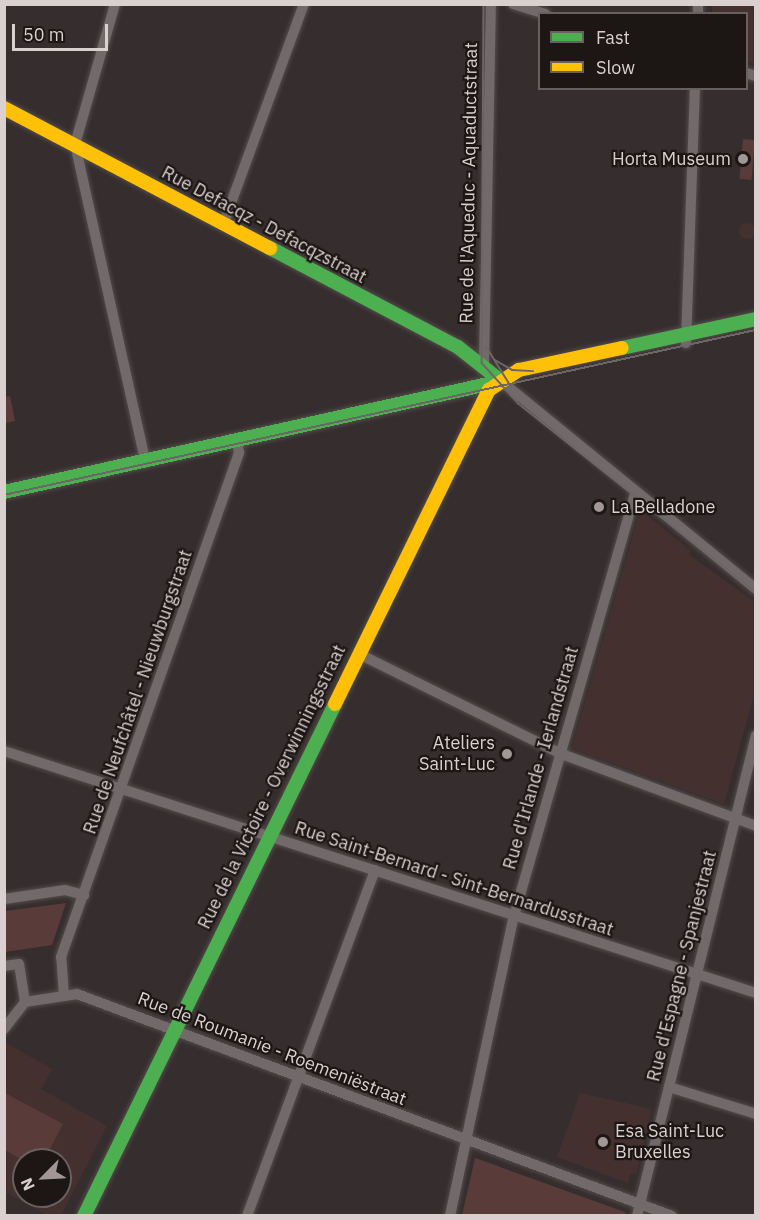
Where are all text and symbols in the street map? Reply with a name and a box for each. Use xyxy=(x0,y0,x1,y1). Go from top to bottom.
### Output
scale bar xyxy=(15,12,111,50)
legend xyxy=(538,12,748,90)
text: 50 m xyxy=(23,23,65,46)
text: Fast xyxy=(596,26,630,49)
street label: Rue de l'Aqueduc - Aquaductstraat xyxy=(456,42,482,324)
text: Slow xyxy=(596,56,635,79)
place label: Horta Museum xyxy=(612,148,731,170)
marker: Horta Museum xyxy=(736,152,750,166)
street label: Rue Defacqz - Defacqzstraat xyxy=(158,162,370,288)
place label: La Belladone xyxy=(611,496,715,518)
marker: La Belladone xyxy=(592,500,606,514)
street label: Rue de Neufchâtel - Nieuwburgstraat xyxy=(79,547,197,837)
street label: Rue de la Victoire - Overwinningsstraat xyxy=(194,641,350,933)
street label: Rue d'Irlande - Ierlandstraat xyxy=(499,644,583,872)
place label: Ateliers Saint-Luc xyxy=(419,733,495,776)
marker: Ateliers Saint-Luc xyxy=(500,747,514,761)
street label: Rue Saint-Bernard - Sint-Bernardusstraat xyxy=(292,817,616,941)
street label: Rue d'Espagne - Spanjestraat xyxy=(643,848,721,1084)
street label: Rue de Roumanie - Roemeniëstraat xyxy=(135,988,409,1110)
place label: Esa Saint-Luc Bruxelles xyxy=(615,1121,724,1164)
marker: Esa Saint-Luc Bruxelles xyxy=(596,1135,610,1149)
north arrow xyxy=(12,1148,72,1208)
text: N xyxy=(16,1175,39,1194)

